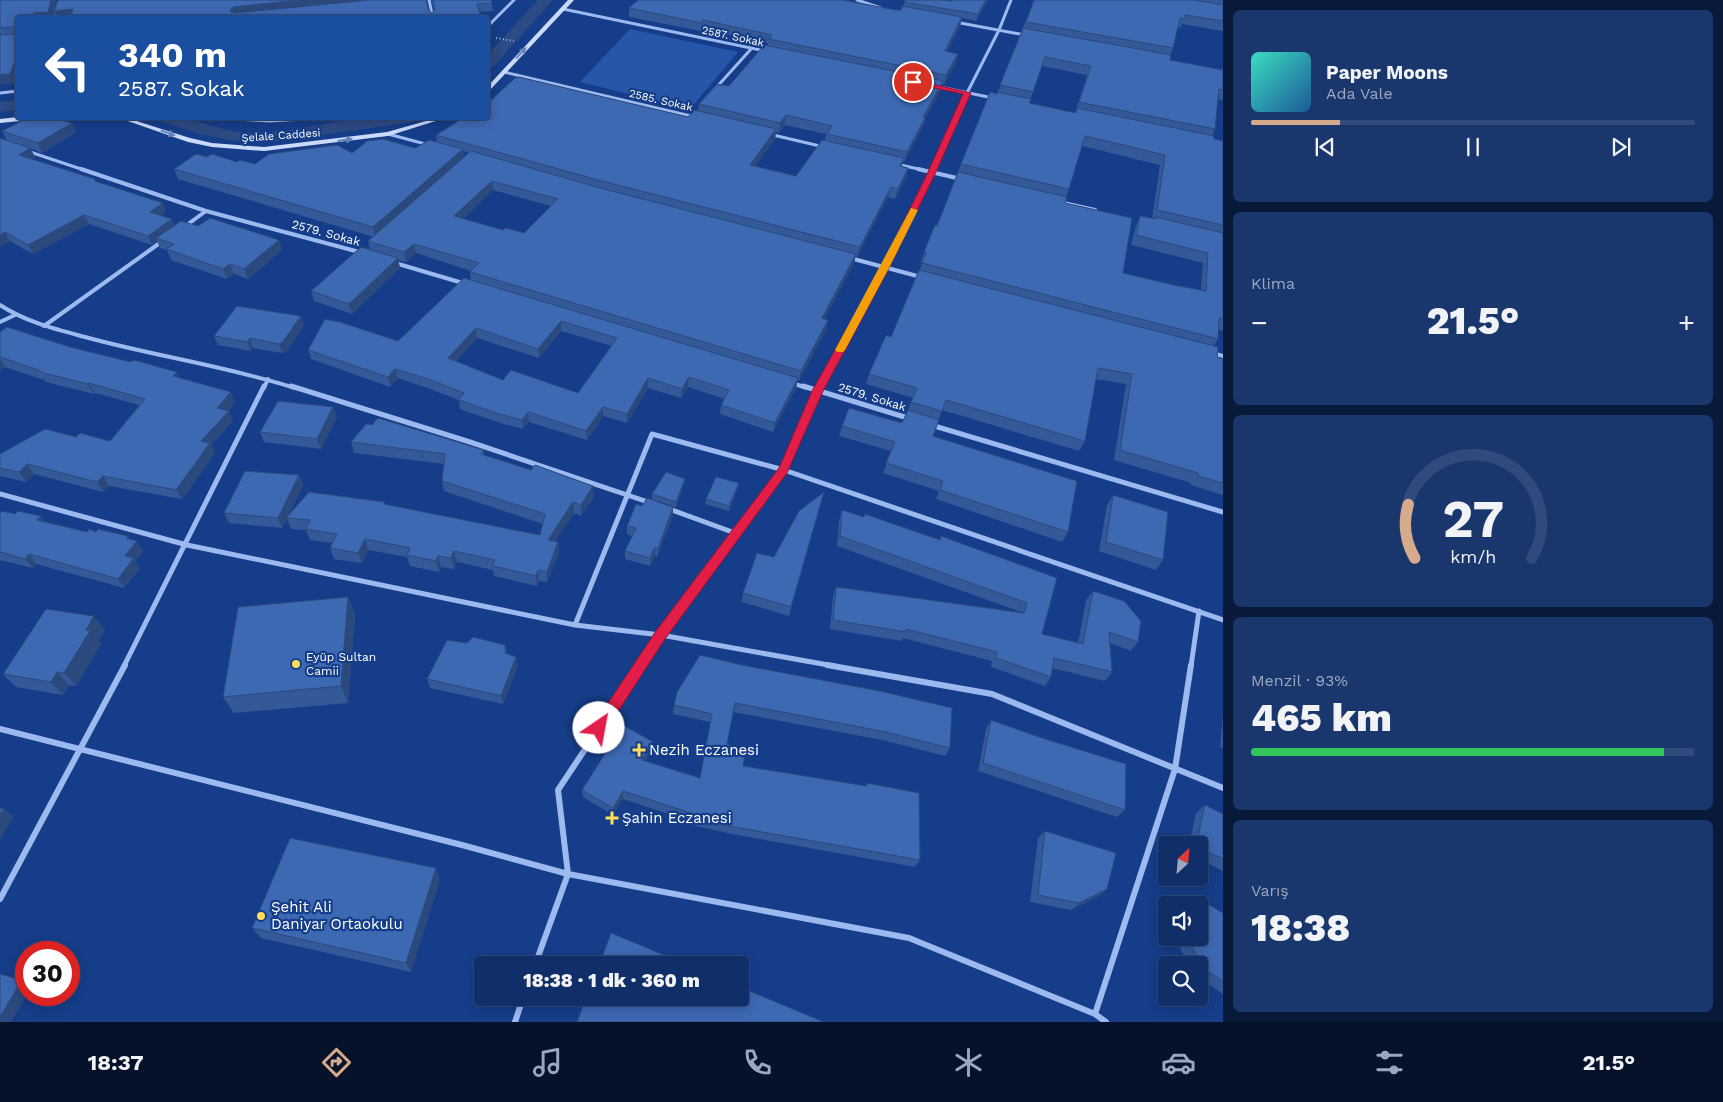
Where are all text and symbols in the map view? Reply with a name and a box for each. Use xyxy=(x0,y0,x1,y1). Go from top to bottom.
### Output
street label: 2587. Sokak xyxy=(701,24,765,49)
text: 340 m xyxy=(118,34,227,76)
icon: left xyxy=(35,35,100,100)
one-way arrow xyxy=(515,46,526,59)
pin xyxy=(892,61,934,103)
text: Paper Moons xyxy=(1326,61,1448,84)
icon: arrive xyxy=(899,68,927,96)
text: 2587. Sokak xyxy=(118,76,244,101)
text: Ada Vale xyxy=(1326,84,1393,103)
street label: 2585. Sokak xyxy=(628,87,694,114)
street label: Şelale Caddesi xyxy=(241,126,321,145)
one-way arrow xyxy=(160,130,175,137)
icon: previous xyxy=(1311,133,1339,161)
icon: pause xyxy=(1459,133,1487,161)
icon: next xyxy=(1607,133,1635,161)
one-way arrow xyxy=(338,136,354,144)
street label: 2579. Sokak xyxy=(290,217,362,249)
text: Klima xyxy=(1251,274,1295,293)
text: 21.5° xyxy=(1427,299,1519,343)
text: − xyxy=(1251,306,1268,339)
text: + xyxy=(1678,306,1695,339)
street label: 2579. Sokak xyxy=(836,380,908,414)
text: 27 xyxy=(1442,489,1504,550)
text: km/h xyxy=(1450,546,1496,567)
place label: Eyüp Sultan Camii xyxy=(306,650,376,678)
marker: Eyüp Sultan Camii xyxy=(290,658,302,670)
text: Menzil · 93% xyxy=(1251,671,1348,690)
text: 465 km xyxy=(1251,696,1392,740)
position arrow xyxy=(572,701,624,753)
place label: Nezih Eczanesi xyxy=(649,741,759,759)
marker: Nezih Eczanesi xyxy=(633,744,645,756)
place label: Şahin Eczanesi xyxy=(622,809,732,827)
marker: Şahin Eczanesi xyxy=(606,812,618,824)
north arrow xyxy=(1158,836,1208,886)
map controls xyxy=(1158,836,1208,1006)
text: Varış xyxy=(1251,881,1289,900)
button: sound xyxy=(1158,896,1208,946)
place label: Şehit Ali Daniyar Ortaokulu xyxy=(271,898,403,933)
text: 18:38 xyxy=(1251,906,1350,950)
marker: Şehit Ali Daniyar Ortaokulu xyxy=(255,910,267,922)
speed limit sign: 30 xyxy=(15,941,80,1006)
button: search xyxy=(1158,956,1208,1006)
text: 18:38 · 1 dk · 360 m xyxy=(523,969,700,992)
icon: directions xyxy=(319,1045,354,1080)
icon: music xyxy=(530,1045,565,1080)
icon: phone xyxy=(740,1045,775,1080)
icon: climate xyxy=(951,1045,986,1080)
icon: car xyxy=(1161,1045,1196,1080)
icon: filters xyxy=(1372,1045,1407,1080)
text: 18:37 xyxy=(88,1050,144,1075)
text: 21.5° xyxy=(1582,1050,1635,1075)

